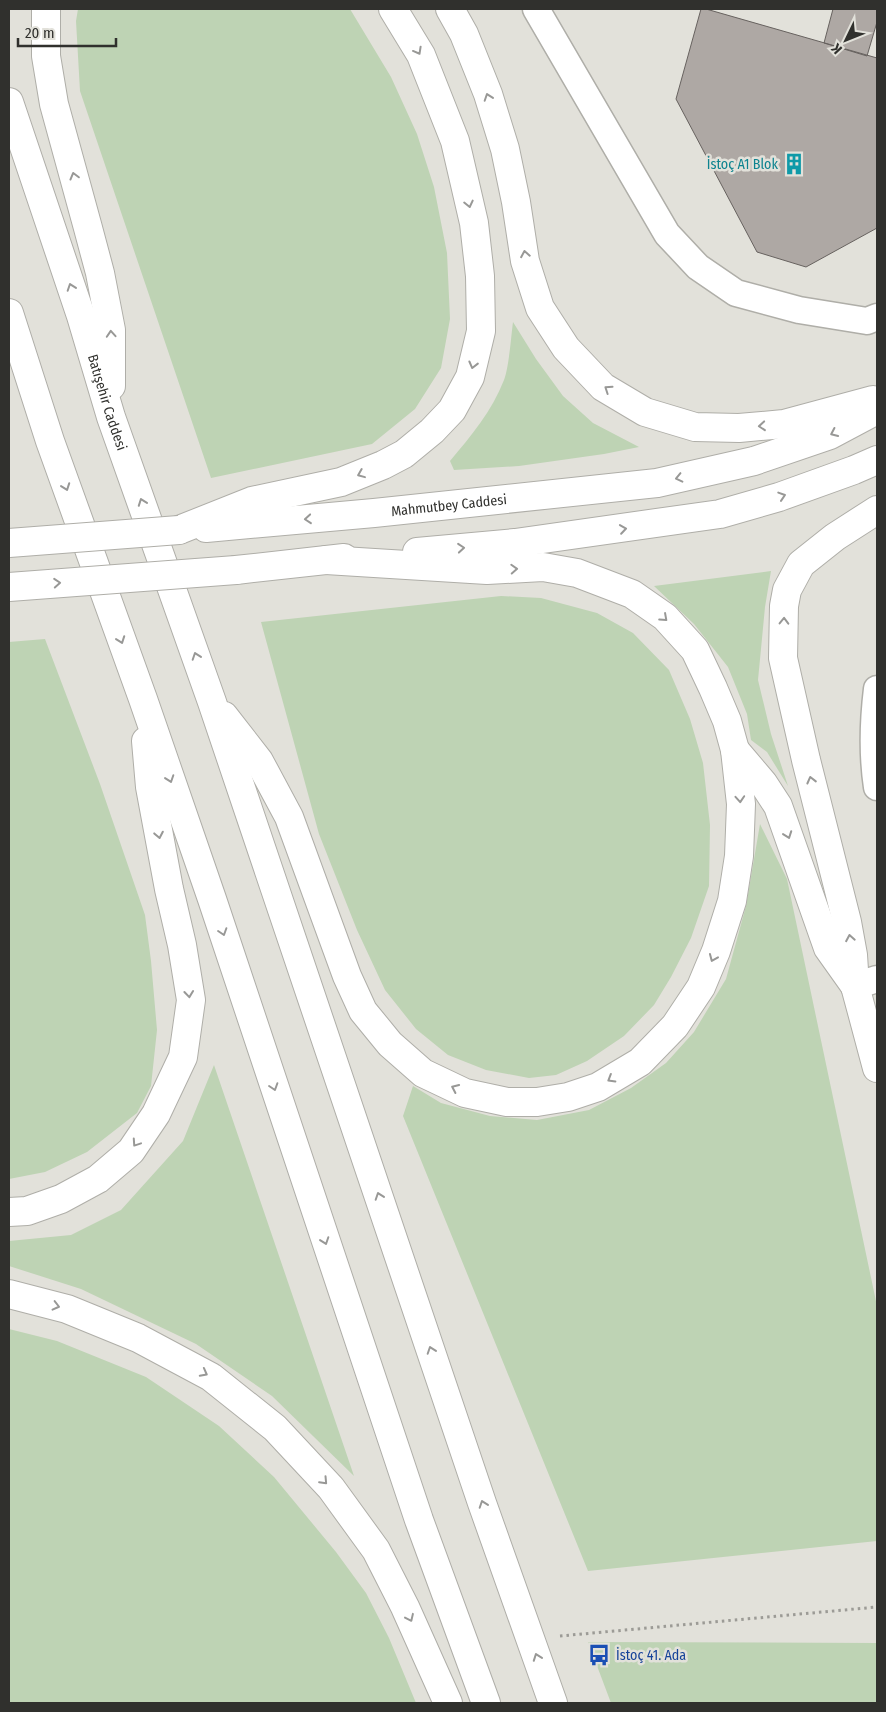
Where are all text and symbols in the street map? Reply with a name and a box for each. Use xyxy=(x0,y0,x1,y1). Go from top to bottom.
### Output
scale bar xyxy=(18,15,115,47)
north arrow xyxy=(821,15,871,65)
text: 20 m xyxy=(25,24,55,42)
text: K xyxy=(827,39,846,57)
one-way arrow xyxy=(412,45,422,54)
one-way arrow xyxy=(484,93,494,101)
building icon: İstoç A1 Blok xyxy=(781,151,807,177)
place label: İstoç A1 Blok xyxy=(707,156,778,173)
one-way arrow xyxy=(69,172,79,180)
one-way arrow xyxy=(463,200,474,209)
one-way arrow xyxy=(520,250,530,259)
one-way arrow xyxy=(67,283,77,292)
one-way arrow xyxy=(105,329,116,337)
street label: Batışehir Caddesi xyxy=(84,352,130,453)
one-way arrow xyxy=(468,360,479,369)
one-way arrow xyxy=(604,386,614,395)
one-way arrow xyxy=(758,420,766,431)
one-way arrow xyxy=(830,427,839,437)
one-way arrow xyxy=(358,468,366,478)
one-way arrow xyxy=(674,472,683,483)
one-way arrow xyxy=(60,482,70,490)
street label: Mahmutbey Caddesi xyxy=(390,491,508,520)
one-way arrow xyxy=(777,492,785,502)
one-way arrow xyxy=(138,499,148,507)
one-way arrow xyxy=(304,513,312,524)
one-way arrow xyxy=(618,524,627,534)
one-way arrow xyxy=(458,543,466,554)
one-way arrow xyxy=(510,563,518,574)
one-way arrow xyxy=(54,578,62,589)
one-way arrow xyxy=(659,612,668,621)
one-way arrow xyxy=(779,617,789,624)
one-way arrow xyxy=(115,635,125,643)
one-way arrow xyxy=(192,652,202,660)
one-way arrow xyxy=(164,774,174,782)
one-way arrow xyxy=(806,776,817,785)
one-way arrow xyxy=(735,795,746,803)
one-way arrow xyxy=(153,830,164,839)
one-way arrow xyxy=(782,831,792,839)
one-way arrow xyxy=(217,928,227,936)
one-way arrow xyxy=(846,934,856,942)
one-way arrow xyxy=(709,953,719,962)
one-way arrow xyxy=(183,990,194,998)
one-way arrow xyxy=(608,1073,617,1083)
one-way arrow xyxy=(268,1082,278,1090)
one-way arrow xyxy=(451,1084,460,1095)
one-way arrow xyxy=(133,1138,142,1147)
one-way arrow xyxy=(375,1192,385,1201)
one-way arrow xyxy=(320,1236,330,1244)
one-way arrow xyxy=(51,1300,60,1311)
one-way arrow xyxy=(427,1346,437,1355)
one-way arrow xyxy=(198,1367,207,1377)
one-way arrow xyxy=(318,1475,327,1484)
one-way arrow xyxy=(479,1500,489,1509)
one-way arrow xyxy=(404,1613,414,1622)
bus stop icon: İstoç 41. Ada xyxy=(586,1642,612,1668)
place label: İstoç 41. Ada xyxy=(616,1647,686,1664)
one-way arrow xyxy=(533,1654,543,1662)

